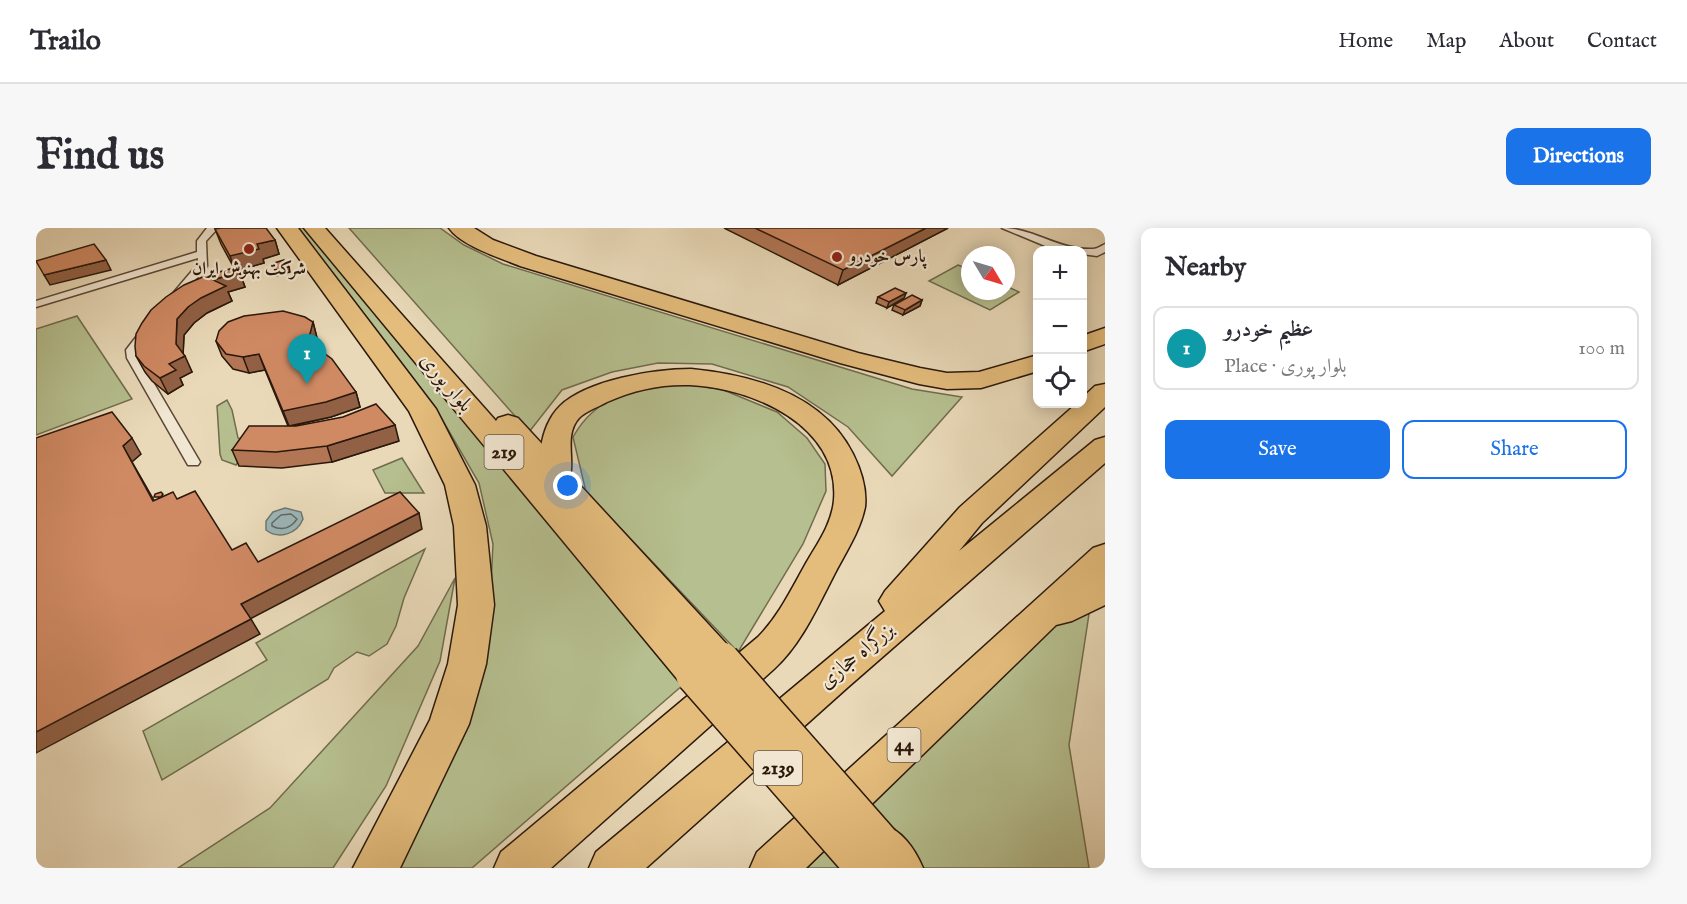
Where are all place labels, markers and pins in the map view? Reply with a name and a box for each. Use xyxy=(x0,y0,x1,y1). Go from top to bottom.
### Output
marker: شرکت بهنوش ایران xyxy=(242,242,256,256)
place label: پارس خودرو xyxy=(847,246,928,269)
marker: پارس خودرو xyxy=(830,250,844,264)
place label: شرکت بهنوش ایران xyxy=(192,258,306,281)
pin: 1 xyxy=(288,334,326,384)

